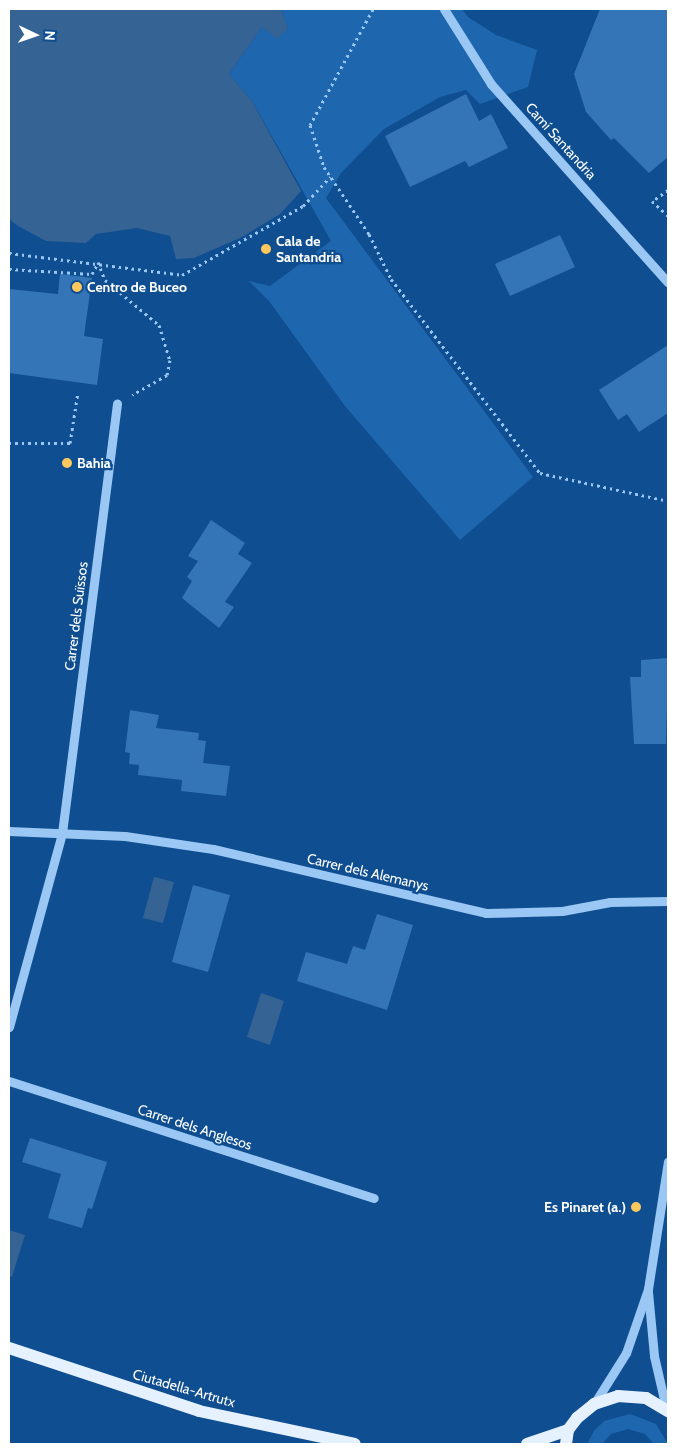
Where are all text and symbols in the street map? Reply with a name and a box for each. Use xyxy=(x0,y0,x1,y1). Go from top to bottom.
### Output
north arrow xyxy=(10,10,60,60)
text: N xyxy=(41,30,59,41)
street label: Camí Santandria xyxy=(522,99,600,183)
place label: Cala de Santandria xyxy=(276,233,341,266)
marker: Cala de Santandria xyxy=(260,243,272,255)
place label: Centro de Buceo xyxy=(87,279,187,295)
marker: Centro de Buceo xyxy=(71,281,83,293)
place label: Bahia xyxy=(77,455,111,471)
marker: Bahia xyxy=(61,457,73,469)
street label: Carrer dels Suïssos xyxy=(61,561,91,671)
street label: Carrer dels Alemanys xyxy=(306,850,430,894)
street label: Carrer dels Anglesos xyxy=(136,1101,254,1153)
place label: Es Pinaret (a.) xyxy=(544,1199,626,1215)
marker: Es Pinaret (a.) xyxy=(630,1201,642,1213)
street label: Ciutadella-Artrutx xyxy=(131,1365,237,1411)

